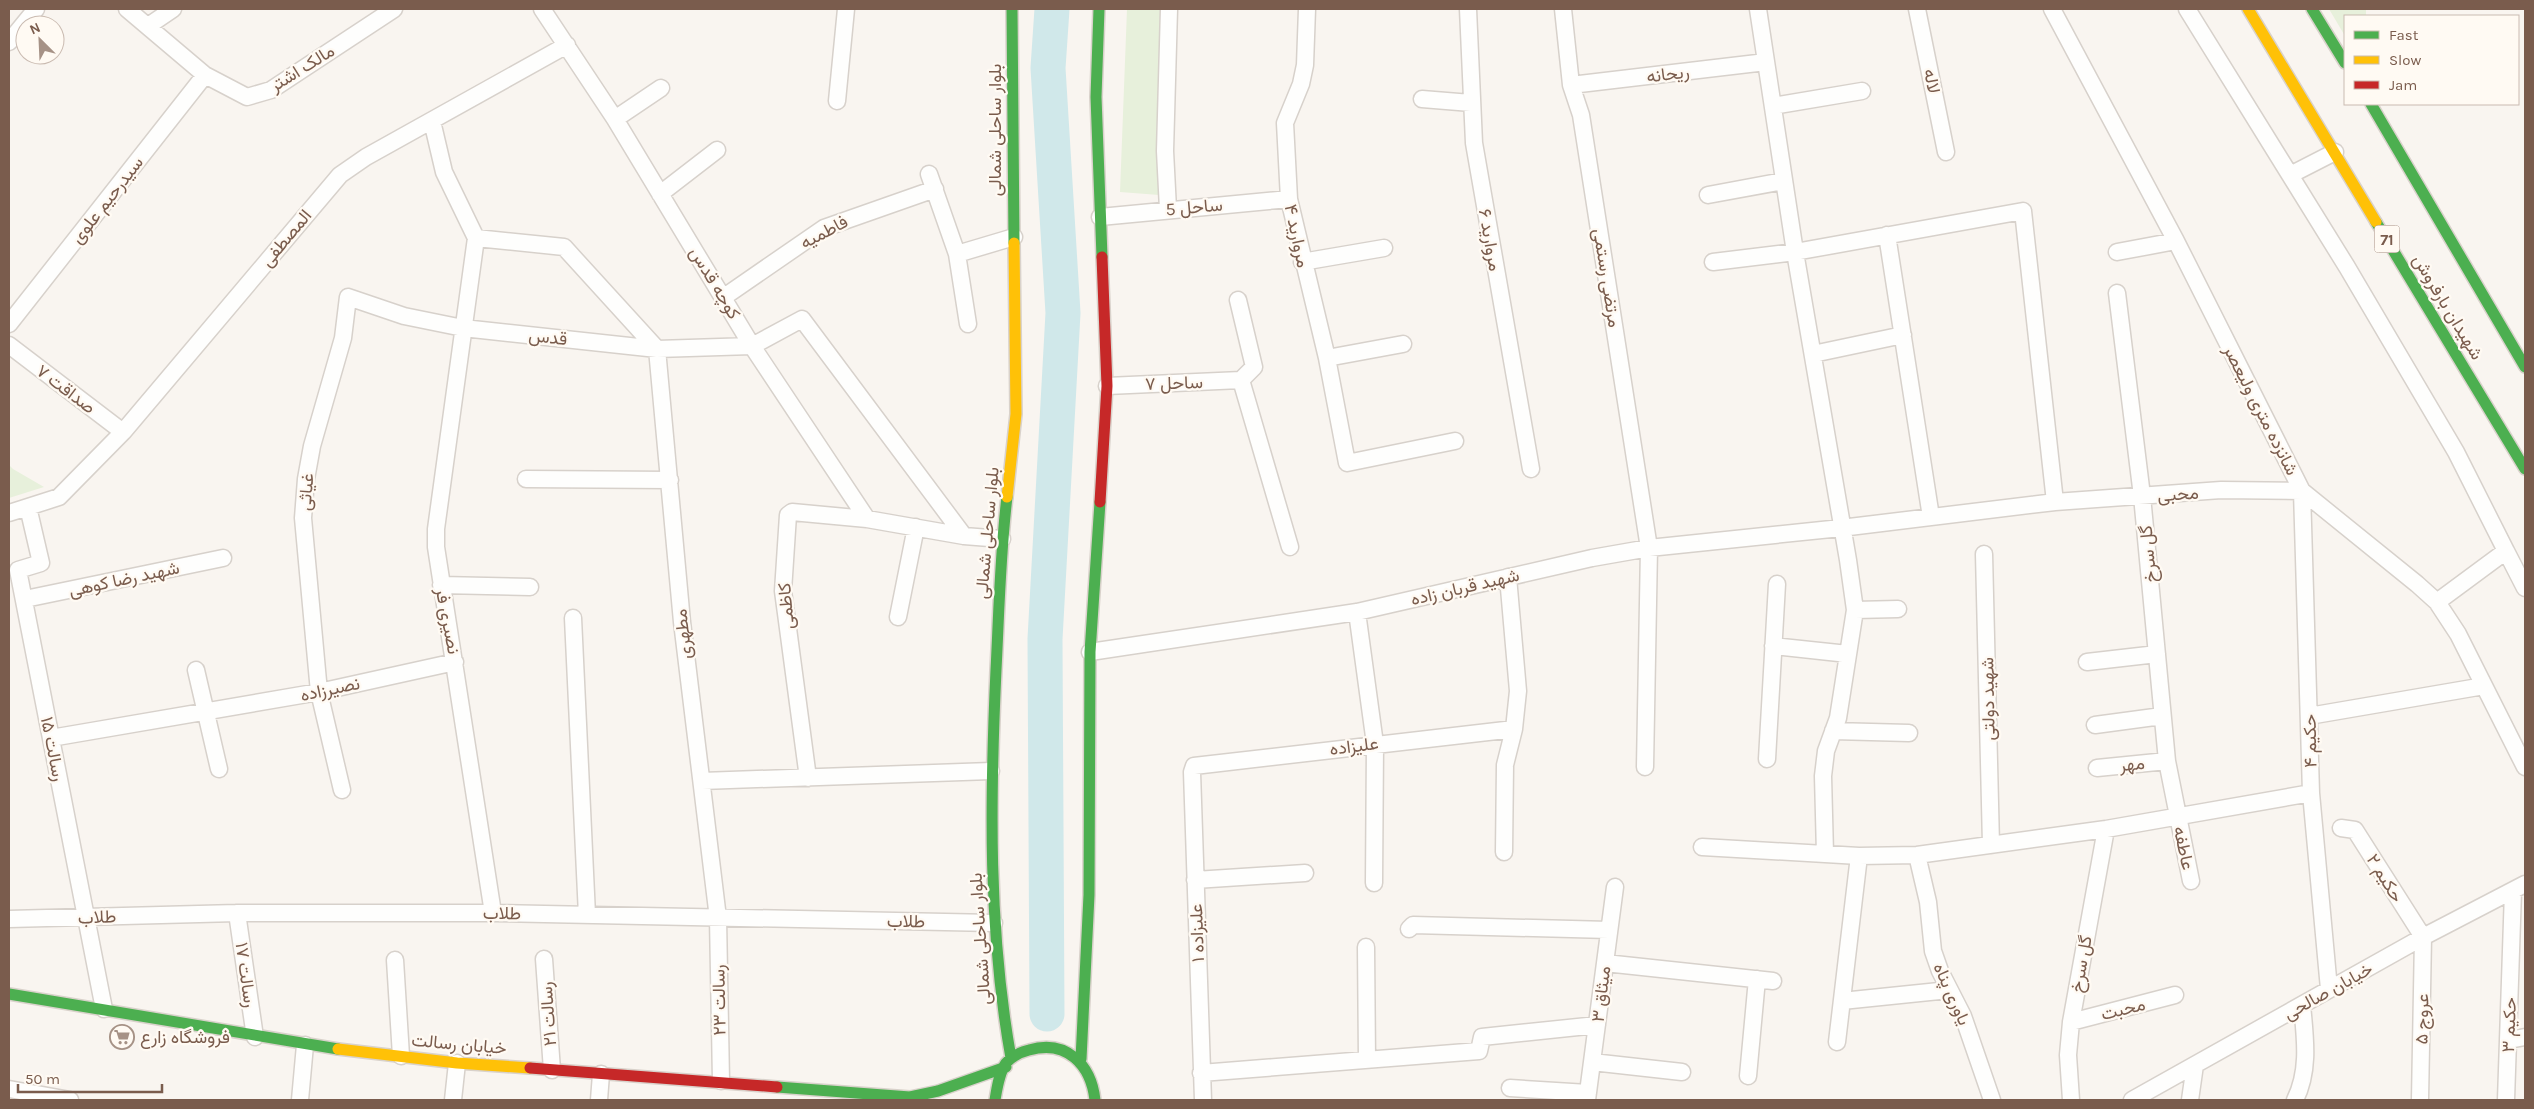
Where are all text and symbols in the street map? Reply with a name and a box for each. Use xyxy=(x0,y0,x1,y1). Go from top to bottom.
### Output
north arrow xyxy=(15,15,65,65)
legend xyxy=(2344,15,2519,105)
text: N xyxy=(27,19,43,38)
text: Fast xyxy=(2389,26,2419,44)
street label: مالک اشتر xyxy=(265,39,339,97)
text: Slow xyxy=(2389,51,2421,69)
street label: ریحانه xyxy=(1645,60,1691,88)
street label: بلوار ساحلی شمالی xyxy=(984,64,1006,196)
street label: لاله xyxy=(1919,67,1945,95)
text: Jam xyxy=(2389,76,2417,94)
street label: سیدرحیم علوی xyxy=(66,152,149,249)
street label: ساحل 5 xyxy=(1164,194,1224,220)
street label: مروارید ۴ xyxy=(1280,202,1314,270)
street label: المصطفی xyxy=(256,205,316,271)
street label: مروارید ۶ xyxy=(1474,207,1506,273)
street label: فاطمیه xyxy=(796,210,852,254)
road number: 71 xyxy=(2374,225,2400,252)
street label: مرتضی رستمی xyxy=(1588,227,1626,329)
street label: کوچه قدس xyxy=(684,243,745,324)
street label: شهیدان بارفروش xyxy=(2408,250,2488,364)
street label: قدس xyxy=(527,324,569,350)
street label: شانزده متری ولیعصر xyxy=(2218,340,2303,479)
street label: صداقت ۷ xyxy=(32,360,100,418)
street label: ساحل ۷ xyxy=(1145,371,1203,395)
street label: بلوار ساحلی شمالی xyxy=(970,466,1004,600)
street label: غیاثی xyxy=(293,472,319,512)
street label: محبی xyxy=(2157,482,2199,506)
street label: گل سرخ xyxy=(2135,524,2162,584)
street label: شهید رضا کوهی xyxy=(67,557,181,601)
street label: شهید قربان زاده xyxy=(1409,564,1521,610)
street label: کاظمی xyxy=(773,582,799,630)
street label: نصیری فر xyxy=(431,585,465,656)
street label: مطهری xyxy=(669,608,697,660)
street label: شهید دولتی xyxy=(1976,657,2000,741)
street label: نصیرزاده xyxy=(298,672,362,706)
street label: حکیم ۴ xyxy=(2299,714,2322,768)
street label: رسالت ۱۵ xyxy=(36,715,70,783)
street label: علیزاده xyxy=(1328,732,1380,760)
street label: مهر xyxy=(2117,752,2146,776)
street label: عاطفه xyxy=(2169,824,2199,872)
street label: حکیم ۲ xyxy=(2361,850,2408,907)
street label: بلوار ساحلی شمالی xyxy=(964,872,996,1006)
street label: طلاب xyxy=(483,902,521,924)
street label: علیزاده ۱ xyxy=(1185,903,1209,963)
street label: طلاب xyxy=(77,905,117,929)
street label: طلاب xyxy=(887,910,925,932)
street label: گل سرخ xyxy=(2065,934,2098,994)
street label: رسالت ۱۷ xyxy=(231,941,261,1009)
street label: خیابان صالحی xyxy=(2280,957,2376,1025)
street label: یاوری پناه xyxy=(1928,959,1976,1029)
street label: رسالت ۲۳ xyxy=(707,964,731,1036)
street label: میثاق ۳ xyxy=(1587,965,1615,1023)
street label: رسالت ۲۱ xyxy=(535,981,561,1047)
street label: محبت xyxy=(2099,993,2147,1025)
street label: عروج ۵ xyxy=(2411,993,2434,1045)
street label: حکیم ۳ xyxy=(2497,997,2522,1053)
supermarket icon: فروشگاه زارع xyxy=(109,1024,135,1050)
place label: فروشگاه زارع xyxy=(140,1026,230,1049)
street label: خیابان رسالت xyxy=(411,1029,507,1059)
scale bar xyxy=(18,1062,161,1094)
text: 50 m xyxy=(25,1070,60,1088)

